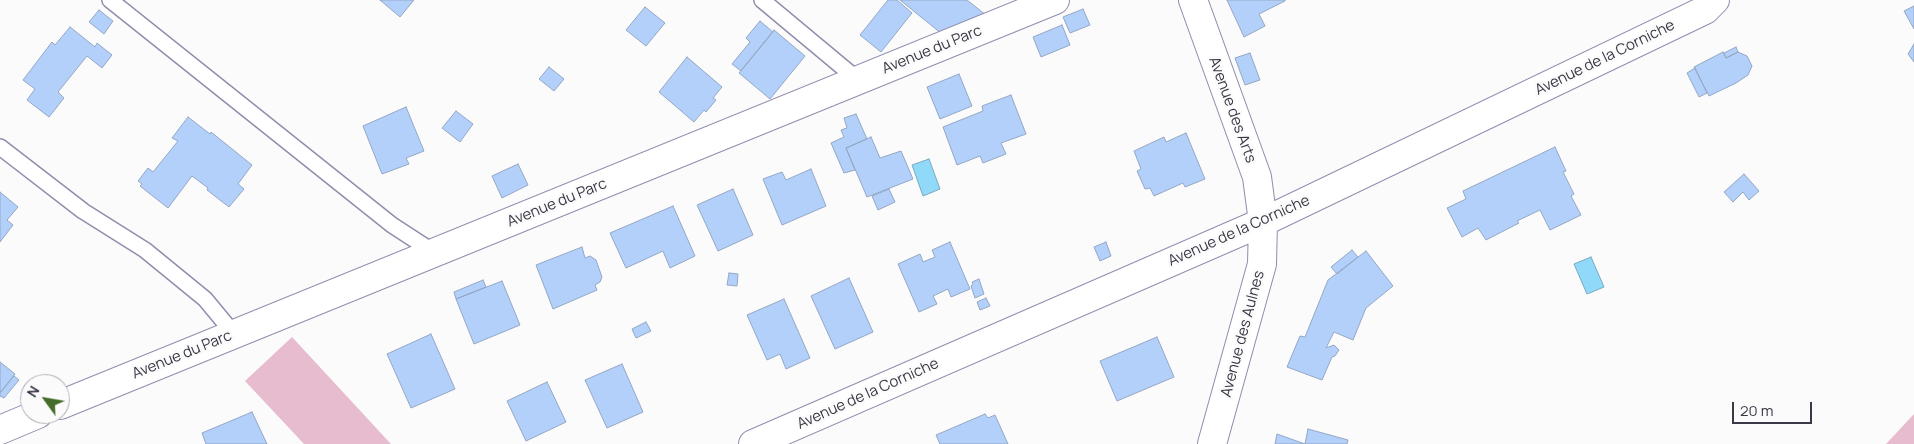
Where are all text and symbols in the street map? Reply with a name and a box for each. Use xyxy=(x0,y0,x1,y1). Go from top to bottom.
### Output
street label: Avenue de la Corniche xyxy=(1532,16,1678,100)
street label: Avenue du Parc xyxy=(880,22,984,78)
street label: Avenue des Arts xyxy=(1204,54,1260,166)
street label: Avenue du Parc xyxy=(505,175,609,231)
street label: Avenue de la Corniche xyxy=(1165,192,1313,270)
street label: Avenue des Aulnes xyxy=(1217,269,1269,399)
street label: Avenue du Parc xyxy=(130,327,234,383)
street label: Avenue de la Corniche xyxy=(794,355,942,433)
north arrow xyxy=(20,374,70,424)
text: N xyxy=(22,382,43,401)
scale bar xyxy=(1734,392,1814,424)
text: 20 m xyxy=(1740,400,1773,421)

